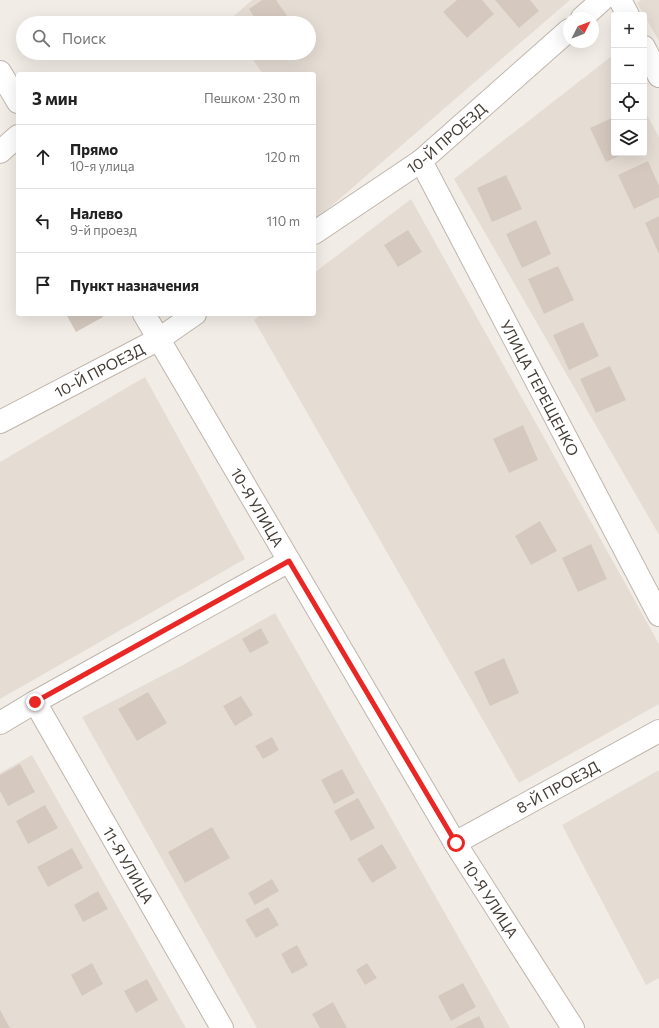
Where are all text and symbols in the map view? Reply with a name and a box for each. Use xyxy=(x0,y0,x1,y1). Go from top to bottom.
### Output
north arrow xyxy=(563,12,599,48)
map controls xyxy=(611,12,647,156)
button: + xyxy=(611,12,647,48)
search box xyxy=(16,16,316,60)
icon: search xyxy=(30,27,52,49)
text: Поиск xyxy=(62,29,106,47)
button: − xyxy=(611,48,647,84)
button: locate xyxy=(611,84,647,120)
text: 3 мин xyxy=(32,88,78,109)
text: Пешком · 230 m xyxy=(204,90,300,106)
street label: 10-Й ПРОЕЗД xyxy=(403,99,490,177)
button: layers xyxy=(611,120,647,156)
text: Прямо xyxy=(70,140,118,158)
icon: ahead xyxy=(32,146,54,168)
text: 120 m xyxy=(265,149,300,165)
text: 10-я улица xyxy=(70,158,134,174)
text: Налево xyxy=(70,204,123,222)
icon: left xyxy=(32,210,54,232)
text: 110 m xyxy=(267,213,300,229)
text: 9-й проезд xyxy=(70,222,137,238)
icon: arrive xyxy=(32,274,54,296)
text: Пункт назначения xyxy=(70,276,199,294)
street label: УЛИЦА ТЕРЕЩЕНКО xyxy=(497,317,583,459)
street label: 10-Й ПРОЕЗД xyxy=(51,339,147,401)
street label: 10-Я УЛИЦА xyxy=(227,464,288,550)
route end xyxy=(26,693,44,711)
street label: 8-Й ПРОЕЗД xyxy=(513,757,602,817)
street label: 11-Я УЛИЦА xyxy=(100,824,158,907)
route start xyxy=(447,834,465,852)
street label: 10-Я УЛИЦА xyxy=(459,857,522,941)

